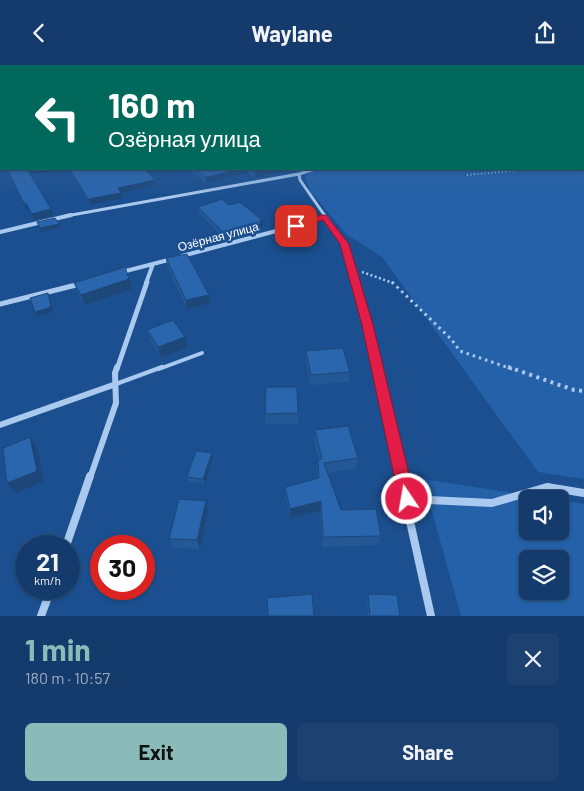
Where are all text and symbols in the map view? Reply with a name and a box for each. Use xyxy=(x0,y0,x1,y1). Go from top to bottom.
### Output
icon: back xyxy=(25,19,53,47)
icon: share xyxy=(531,19,559,47)
text: Waylane xyxy=(251,20,333,46)
text: 160 m xyxy=(108,83,195,125)
icon: left xyxy=(25,85,90,150)
text: Озёрная улица xyxy=(108,125,261,151)
pin xyxy=(275,205,317,247)
icon: arrive xyxy=(282,212,310,240)
street label: Озёрная улица xyxy=(176,218,261,255)
position arrow xyxy=(380,472,432,524)
map controls xyxy=(519,490,569,600)
button: sound xyxy=(519,490,569,540)
speed limit sign: 30 xyxy=(90,535,155,600)
text: 21 xyxy=(36,546,59,576)
button: layers xyxy=(519,550,569,600)
text: km/h xyxy=(34,573,61,587)
text: 1 min xyxy=(25,631,91,667)
button: close xyxy=(507,633,559,685)
text: 180 m · 10:57 xyxy=(25,668,110,687)
button: Exit xyxy=(25,723,287,781)
button: Share xyxy=(297,723,559,781)

